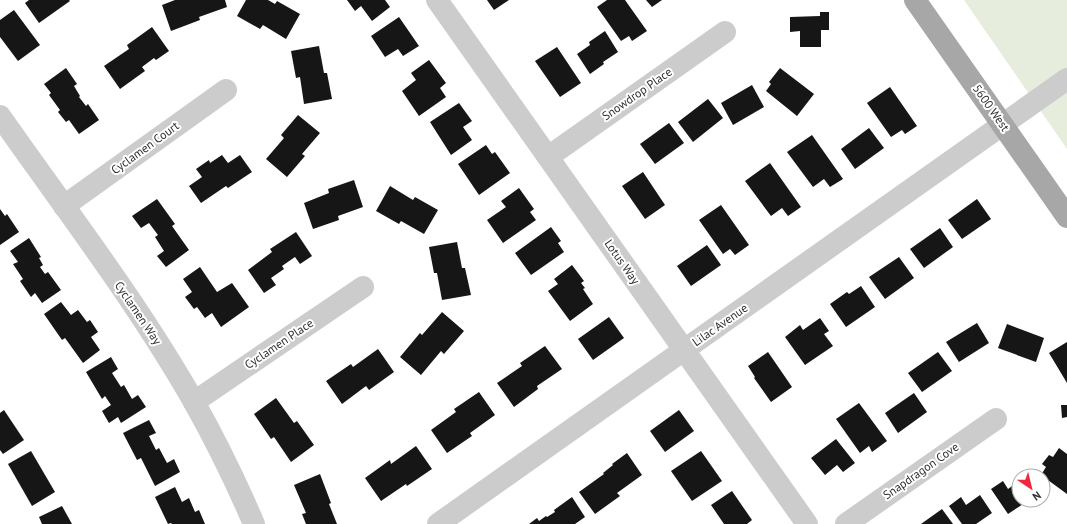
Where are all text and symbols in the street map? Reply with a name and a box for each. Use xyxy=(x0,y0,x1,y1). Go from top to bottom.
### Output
street label: Snowdrop Place xyxy=(599,64,675,123)
street label: 5600 West xyxy=(970,81,1013,134)
street label: Cyclamen Court xyxy=(108,118,182,177)
street label: Lotus Way xyxy=(602,236,644,287)
street label: Cyclamen Way xyxy=(112,278,165,348)
street label: Lilac Avenue xyxy=(689,300,750,349)
street label: Cyclamen Place xyxy=(241,315,316,372)
street label: Snapdragon Cove xyxy=(880,439,961,502)
north arrow xyxy=(1011,468,1051,508)
text: N xyxy=(1030,488,1044,504)

